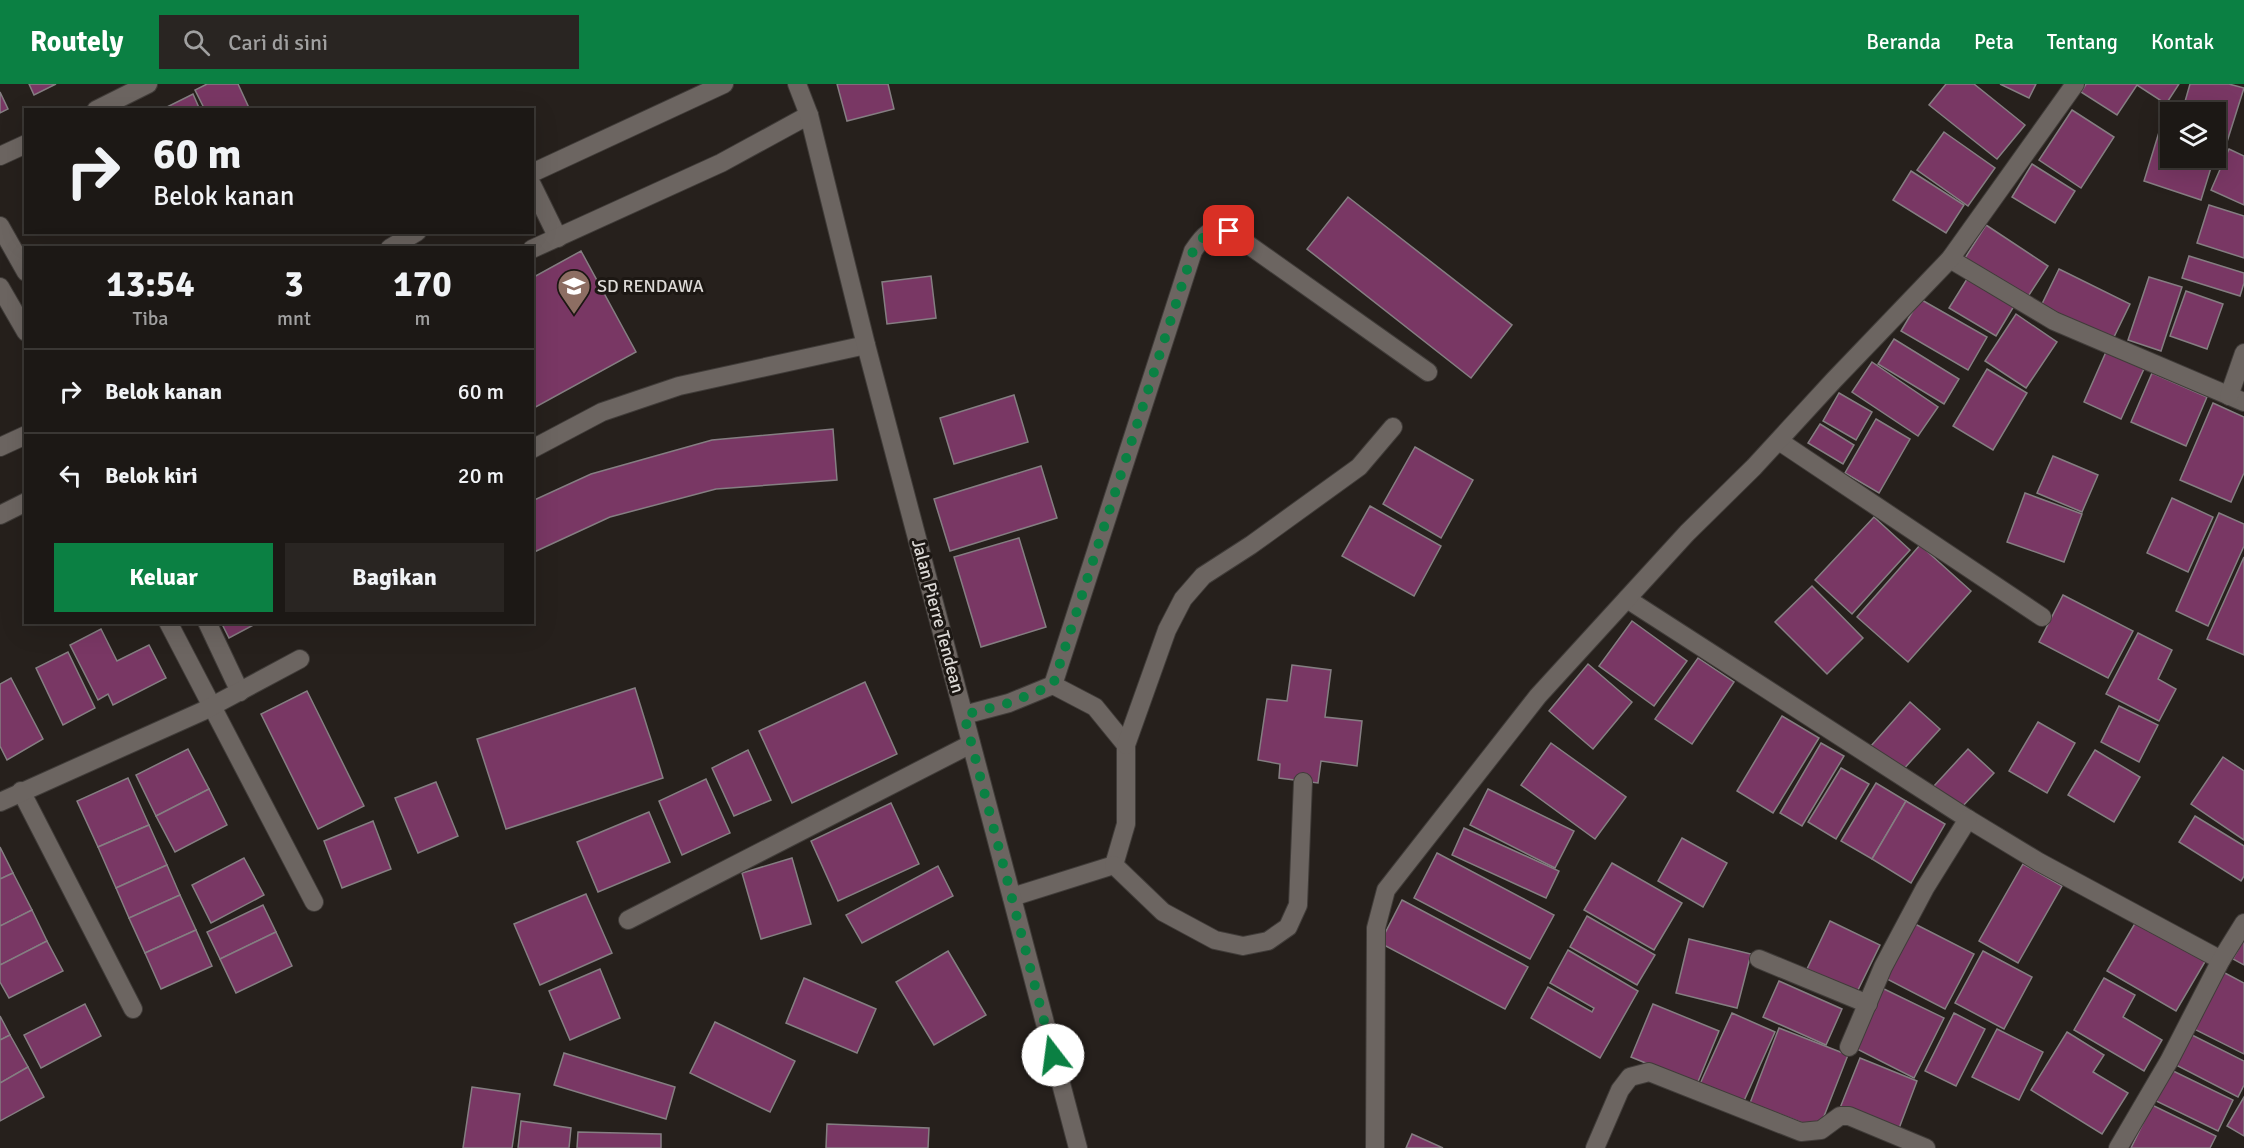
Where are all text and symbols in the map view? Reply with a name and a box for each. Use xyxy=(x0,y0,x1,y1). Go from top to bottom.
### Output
search box xyxy=(159,15,579,69)
text: Routely xyxy=(30,25,123,59)
icon: search xyxy=(180,26,213,59)
text: Cari di sini xyxy=(228,29,328,56)
text: Beranda xyxy=(1866,29,1941,55)
text: Peta xyxy=(1974,29,2014,55)
text: Tentang xyxy=(2047,29,2118,55)
text: Kontak xyxy=(2151,29,2214,55)
map controls xyxy=(2160,102,2226,168)
button: layers xyxy=(2160,102,2226,168)
text: 60 m xyxy=(153,129,242,180)
icon: right xyxy=(54,132,132,210)
text: Belok kanan xyxy=(153,180,294,213)
pin xyxy=(1203,205,1254,256)
icon: arrive xyxy=(1212,214,1245,247)
text: 13:54 xyxy=(106,262,195,307)
text: 3 xyxy=(284,262,304,307)
text: 170 xyxy=(393,262,452,307)
school or university icon: SD RENDAWA xyxy=(556,268,592,315)
place label: SD RENDAWA xyxy=(597,275,704,297)
text: Tiba xyxy=(133,306,169,331)
text: mnt xyxy=(277,306,311,331)
text: m xyxy=(415,306,430,331)
icon: right xyxy=(54,375,87,408)
text: Belok kanan xyxy=(105,378,222,405)
text: 60 m xyxy=(458,378,504,405)
icon: left xyxy=(54,459,87,492)
text: Belok kiri xyxy=(105,462,198,489)
text: 20 m xyxy=(458,462,504,489)
street label: Jalan Pierre Tendean xyxy=(907,537,969,695)
button: Keluar xyxy=(54,543,273,612)
button: Bagikan xyxy=(285,543,504,612)
position arrow xyxy=(1021,1023,1085,1087)

